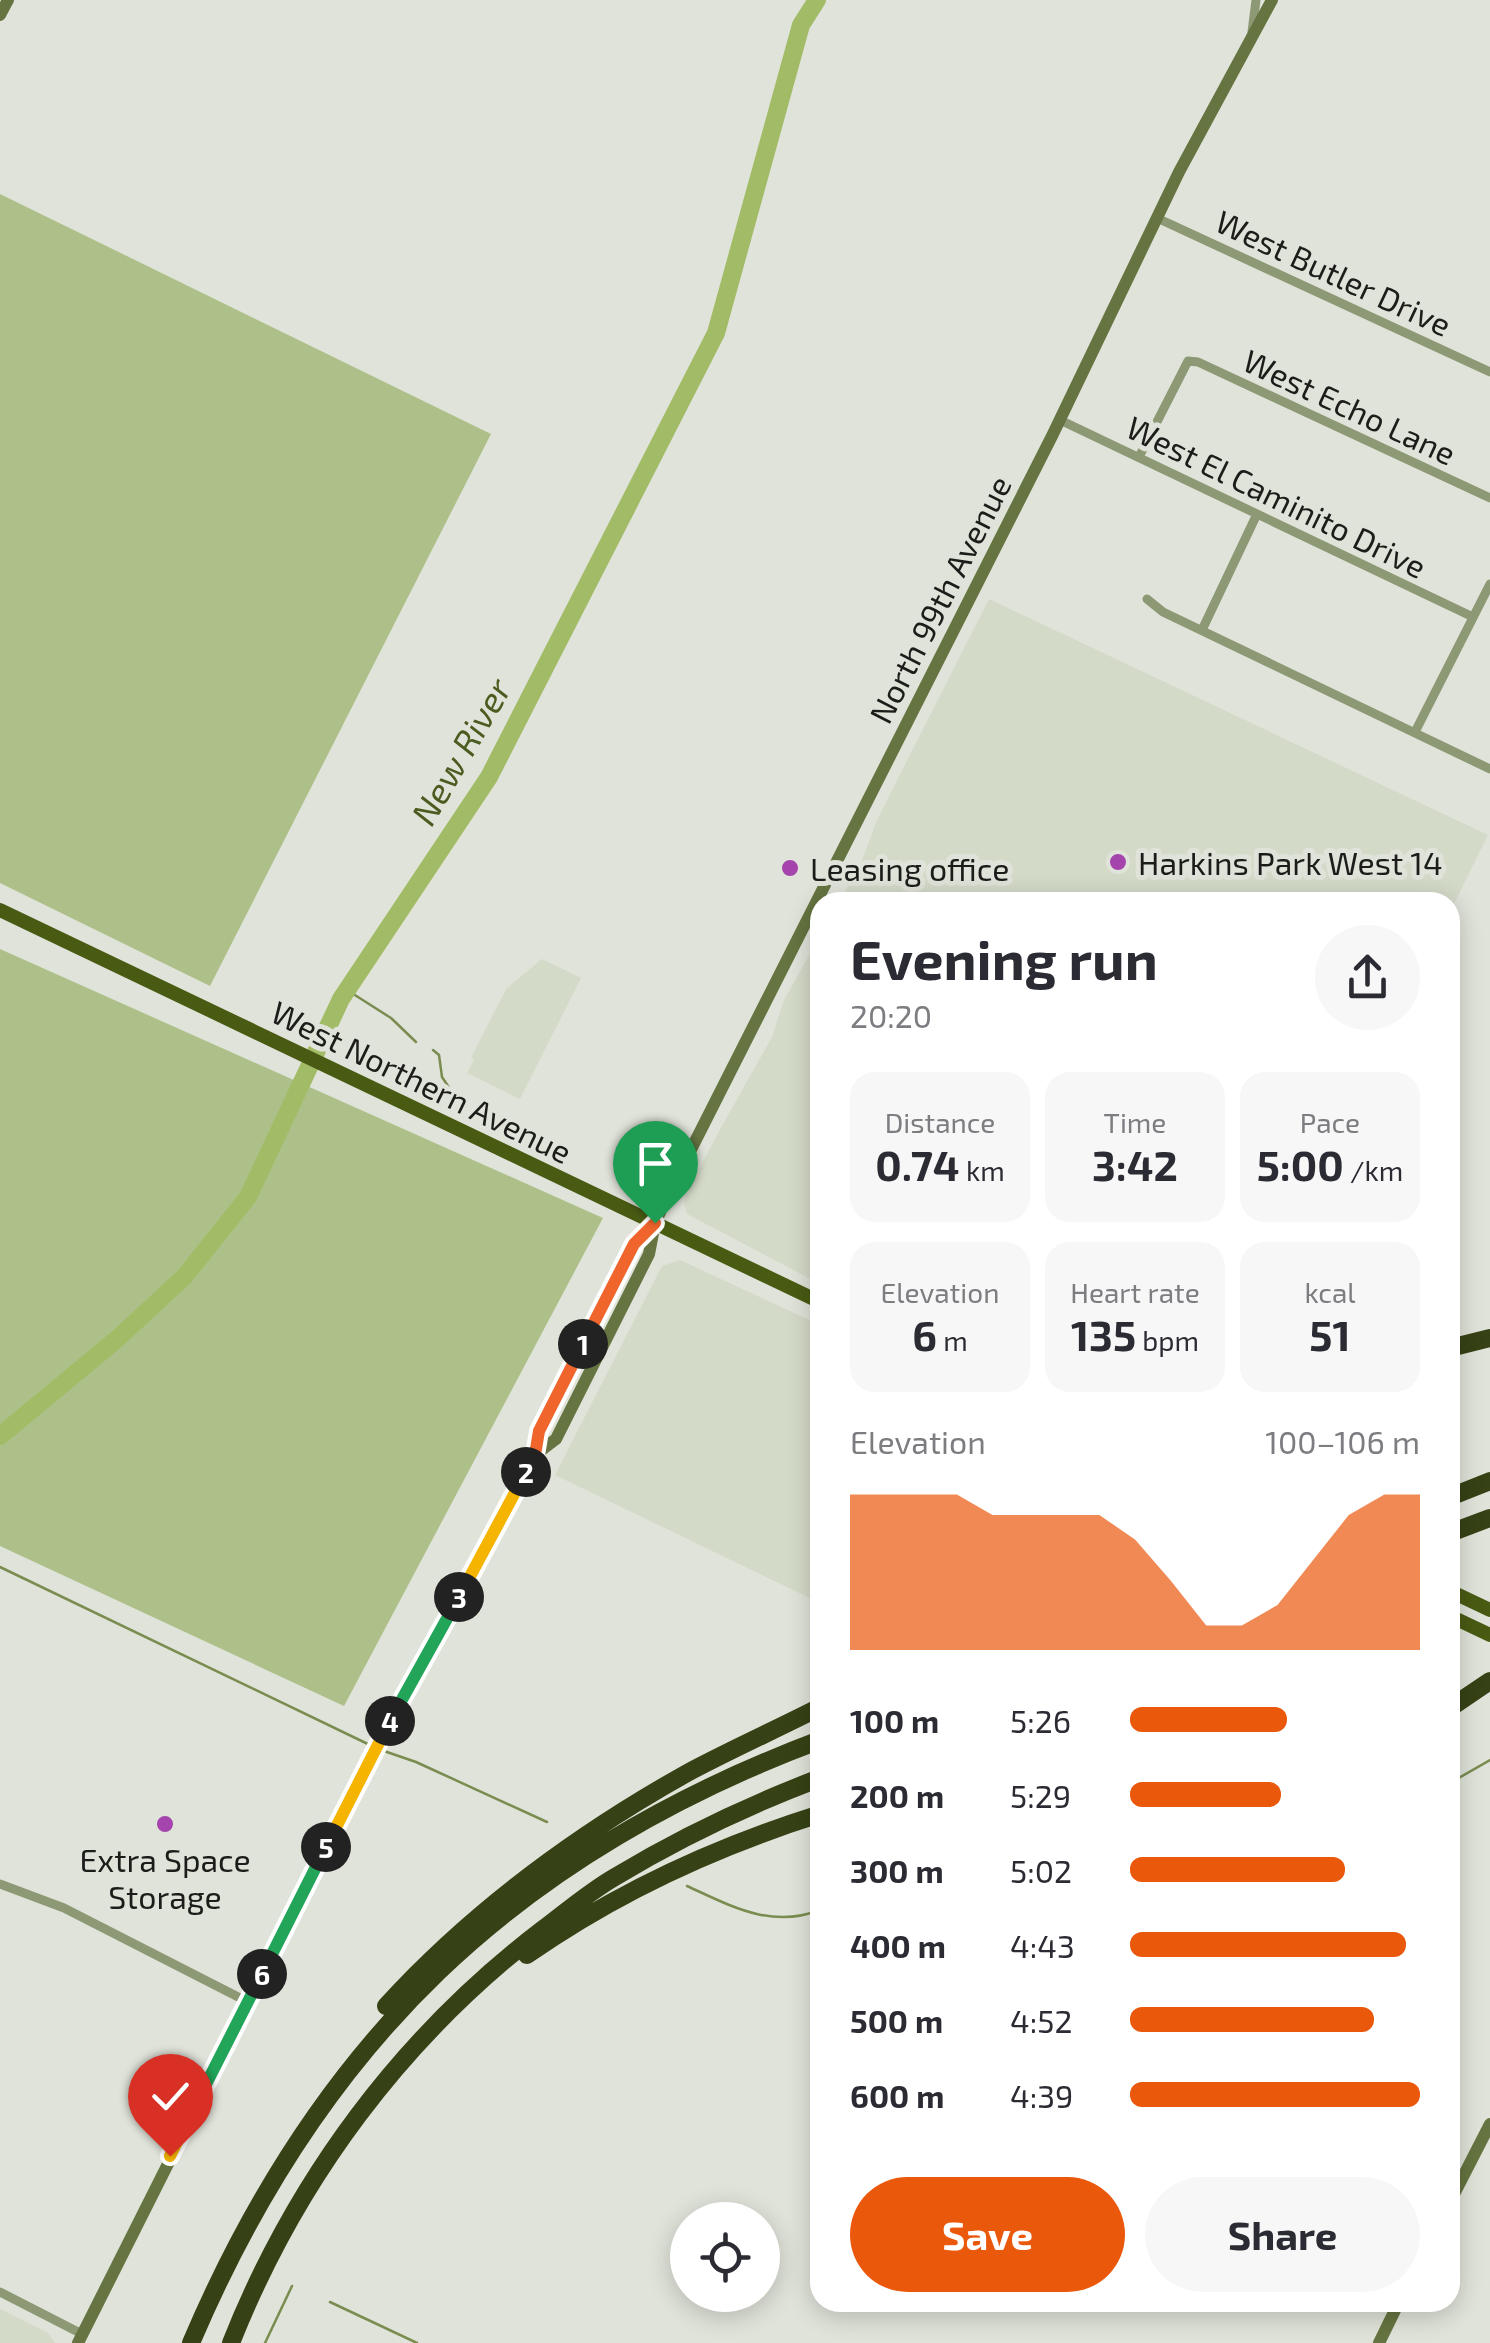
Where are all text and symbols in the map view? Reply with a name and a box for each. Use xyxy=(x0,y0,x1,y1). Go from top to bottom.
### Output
street label: West Butler Drive xyxy=(1211,201,1457,343)
street label: West Echo Lane xyxy=(1238,340,1462,472)
street label: West El Caminito Drive xyxy=(1121,407,1433,585)
street label: North 99th Avenue xyxy=(860,469,1018,729)
water label: New River xyxy=(401,669,519,832)
place label: Harkins Park West 14 xyxy=(1138,843,1443,881)
place label: Leasing office xyxy=(810,849,1009,887)
marker: Harkins Park West 14 xyxy=(1107,851,1129,873)
marker: Leasing office xyxy=(779,857,801,879)
text: Evening run xyxy=(850,925,1158,991)
button: share xyxy=(1315,925,1420,1030)
street label: West Northern Avenue xyxy=(266,992,578,1170)
text: 20:20 xyxy=(850,996,932,1034)
text: Distance xyxy=(885,1105,995,1139)
text: Time xyxy=(1104,1105,1166,1139)
text: Pace xyxy=(1300,1105,1360,1139)
pin xyxy=(613,1121,698,1224)
icon: arrive xyxy=(628,1136,683,1191)
text: 0.74 xyxy=(875,1139,960,1189)
text: 3:42 xyxy=(1092,1139,1178,1189)
text: 5:00 xyxy=(1257,1139,1344,1189)
text: km xyxy=(960,1153,1005,1187)
text: /km xyxy=(1344,1153,1403,1187)
text: Elevation xyxy=(881,1275,999,1309)
text: Heart rate xyxy=(1070,1275,1200,1309)
text: kcal xyxy=(1304,1275,1356,1309)
text: 6 xyxy=(912,1309,937,1359)
text: 135 xyxy=(1071,1309,1136,1359)
text: 51 xyxy=(1309,1309,1351,1359)
pin: 1 xyxy=(558,1319,608,1369)
text: m xyxy=(937,1323,968,1357)
text: bpm xyxy=(1136,1323,1199,1357)
text: 1 xyxy=(577,1327,589,1361)
text: Elevation xyxy=(850,1422,986,1460)
text: 100–106 m xyxy=(1265,1422,1420,1460)
pin: 2 xyxy=(501,1447,551,1497)
text: 2 xyxy=(518,1455,534,1489)
pin: 3 xyxy=(434,1572,484,1622)
text: 3 xyxy=(451,1580,467,1614)
pin: 4 xyxy=(365,1696,415,1746)
text: 100 m xyxy=(850,1701,939,1739)
text: 5:26 xyxy=(1010,1701,1071,1739)
text: 4 xyxy=(381,1704,399,1738)
text: 200 m xyxy=(850,1776,944,1814)
text: 5:29 xyxy=(1010,1776,1071,1814)
marker: Extra Space Storage xyxy=(154,1813,176,1835)
pin: 5 xyxy=(301,1822,351,1872)
text: 5 xyxy=(318,1830,334,1864)
place label: Extra Space Storage xyxy=(79,1840,251,1915)
text: 300 m xyxy=(850,1851,944,1889)
text: 5:02 xyxy=(1010,1851,1072,1889)
text: 400 m xyxy=(850,1926,946,1964)
text: 4:43 xyxy=(1010,1926,1075,1964)
pin: 6 xyxy=(237,1949,287,1999)
text: 6 xyxy=(254,1957,270,1991)
text: 500 m xyxy=(850,2001,943,2039)
text: 4:52 xyxy=(1010,2001,1072,2039)
pin xyxy=(128,2054,213,2157)
icon: check xyxy=(143,2069,198,2124)
text: 600 m xyxy=(850,2076,944,2114)
text: 4:39 xyxy=(1010,2076,1073,2114)
button: Save xyxy=(850,2177,1125,2292)
button: Share xyxy=(1145,2177,1420,2292)
map controls xyxy=(670,2202,780,2312)
button: locate xyxy=(670,2202,780,2312)

